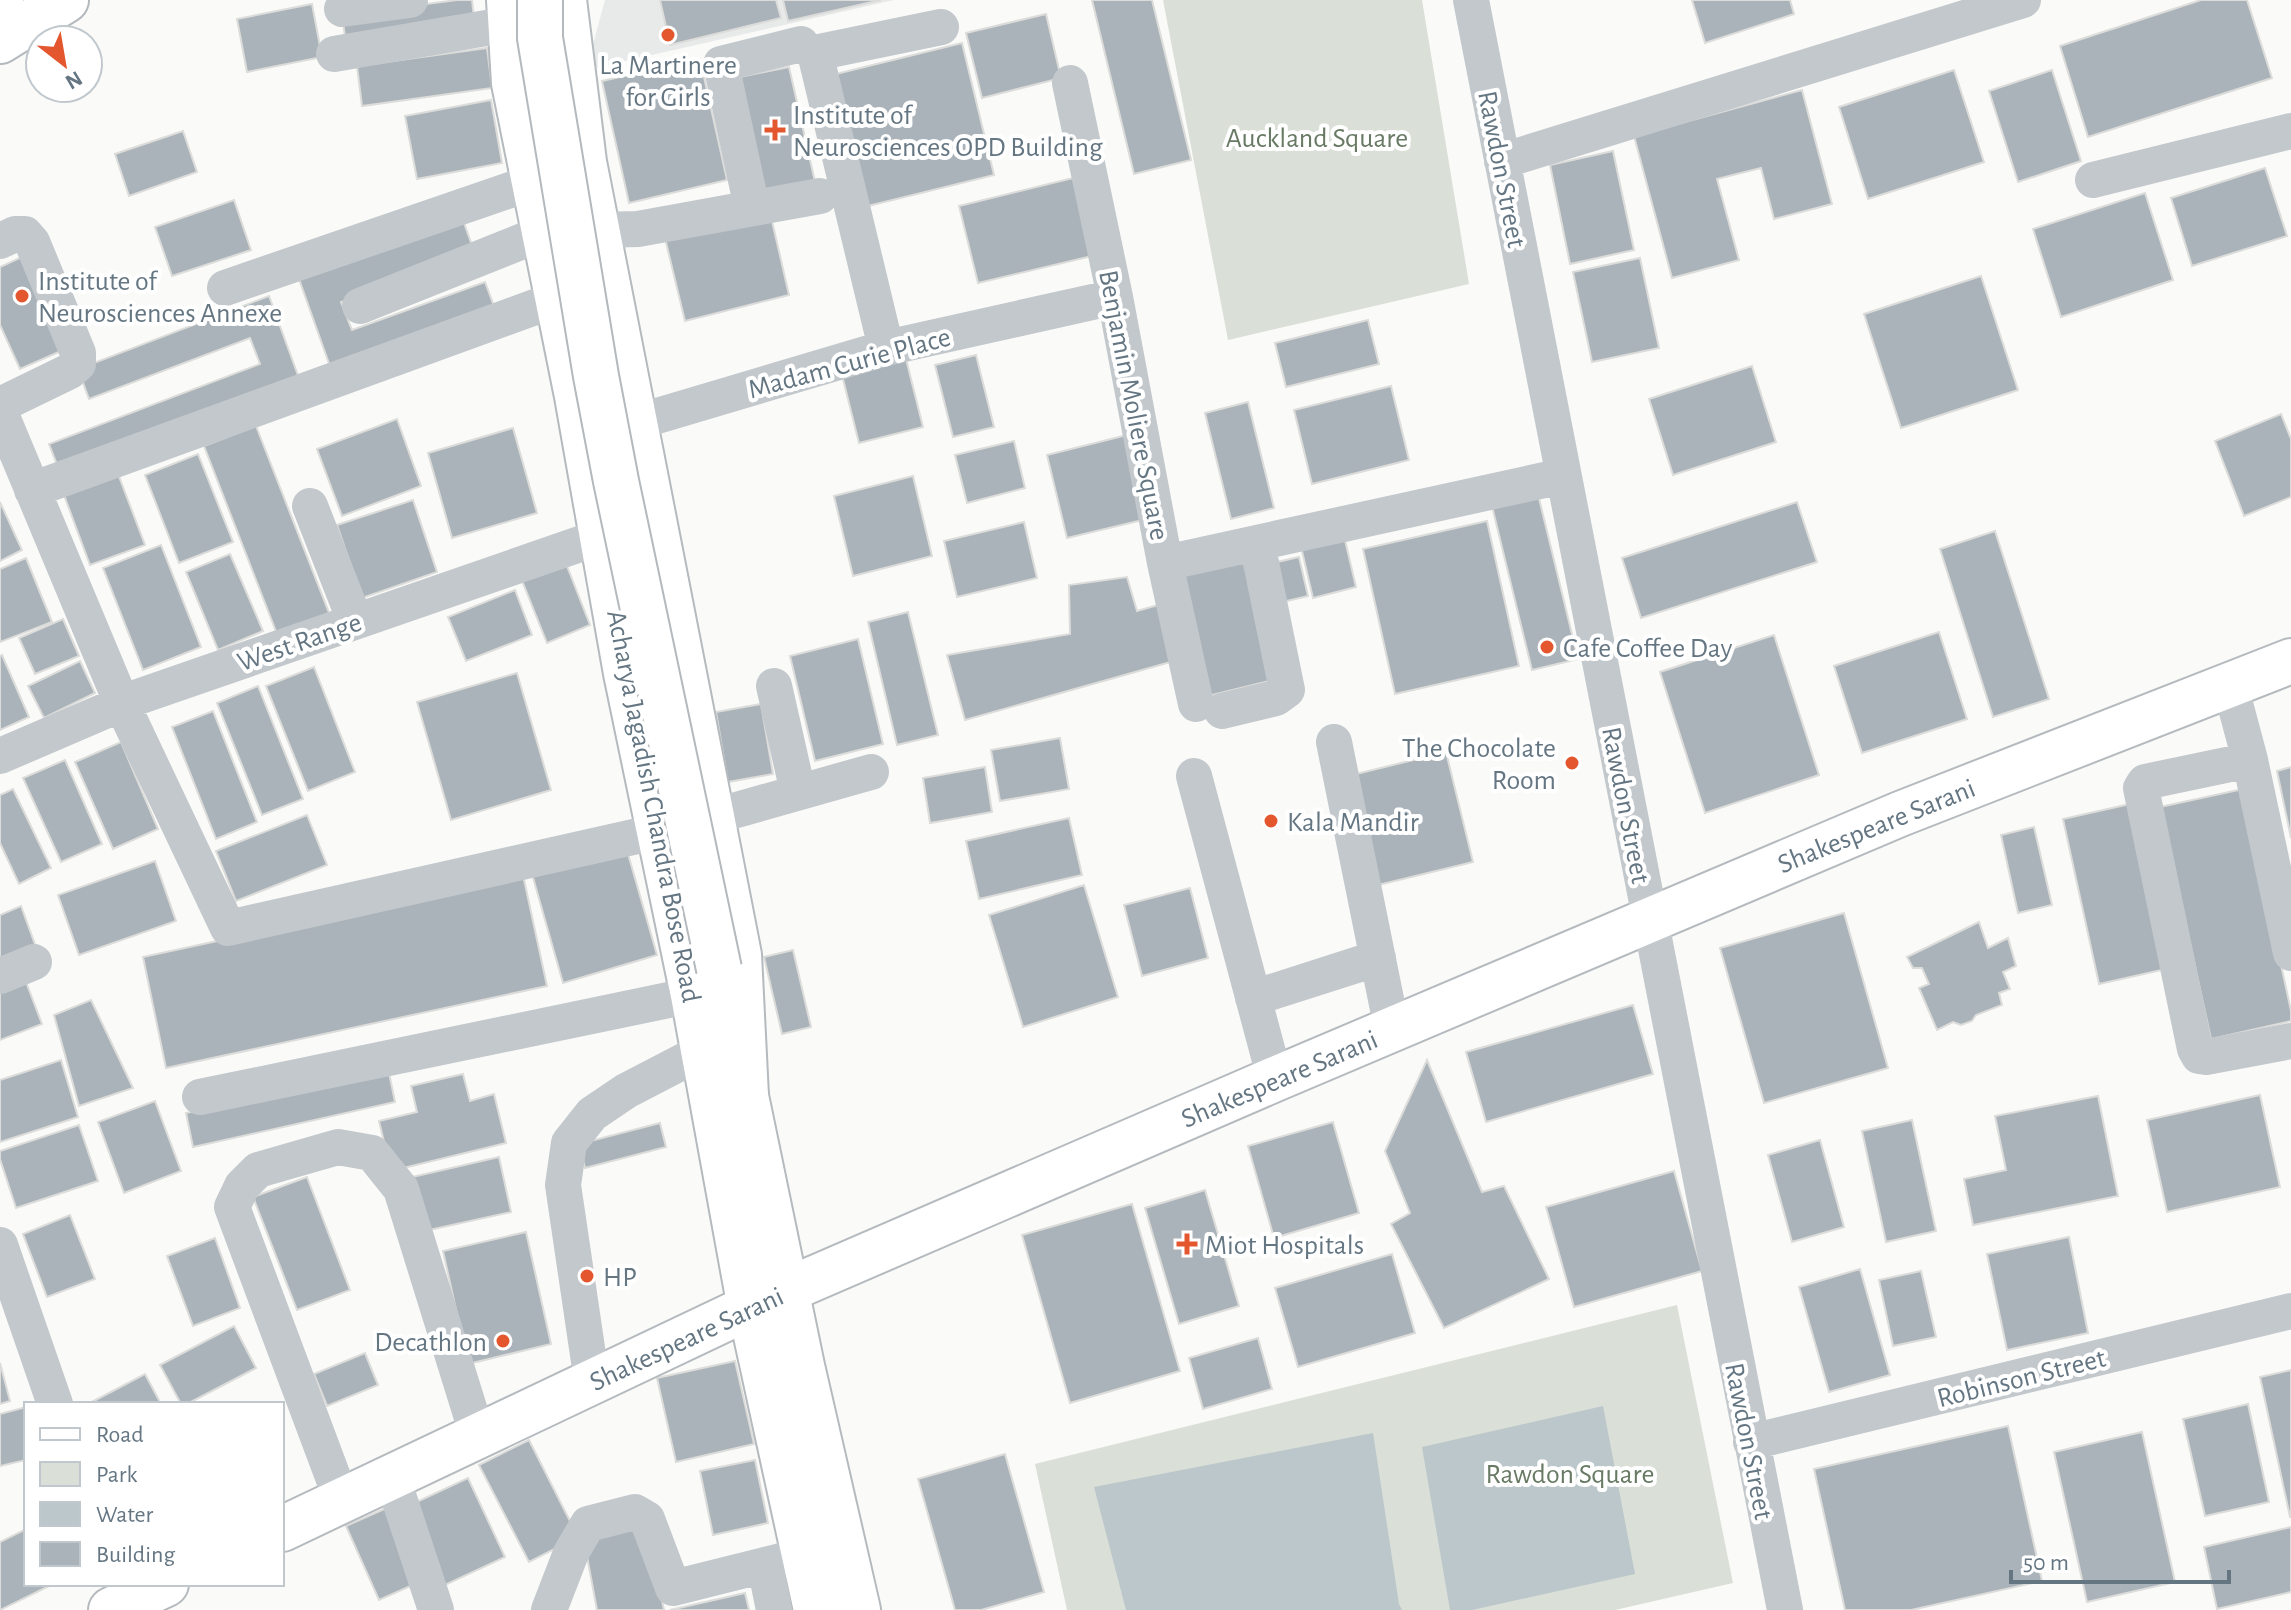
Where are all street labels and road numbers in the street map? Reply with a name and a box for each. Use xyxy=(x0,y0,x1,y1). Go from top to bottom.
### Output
street label: Rawdon Street xyxy=(1472,89,1530,250)
street label: Benjamin Moliere Square xyxy=(1093,268,1173,543)
street label: Madam Curie Place xyxy=(745,323,954,404)
street label: Acharya Jagadish Chandra Bose Road xyxy=(601,608,705,1005)
street label: West Range xyxy=(234,609,365,677)
street label: Rawdon Street xyxy=(1596,725,1654,886)
street label: Shakespeare Sarani xyxy=(1774,774,1980,879)
street label: Shakespeare Sarani xyxy=(1178,1026,1382,1134)
street label: Shakespeare Sarani xyxy=(586,1283,788,1397)
street label: Robinson Street xyxy=(1934,1344,2109,1413)
street label: Rawdon Street xyxy=(1719,1361,1777,1522)

